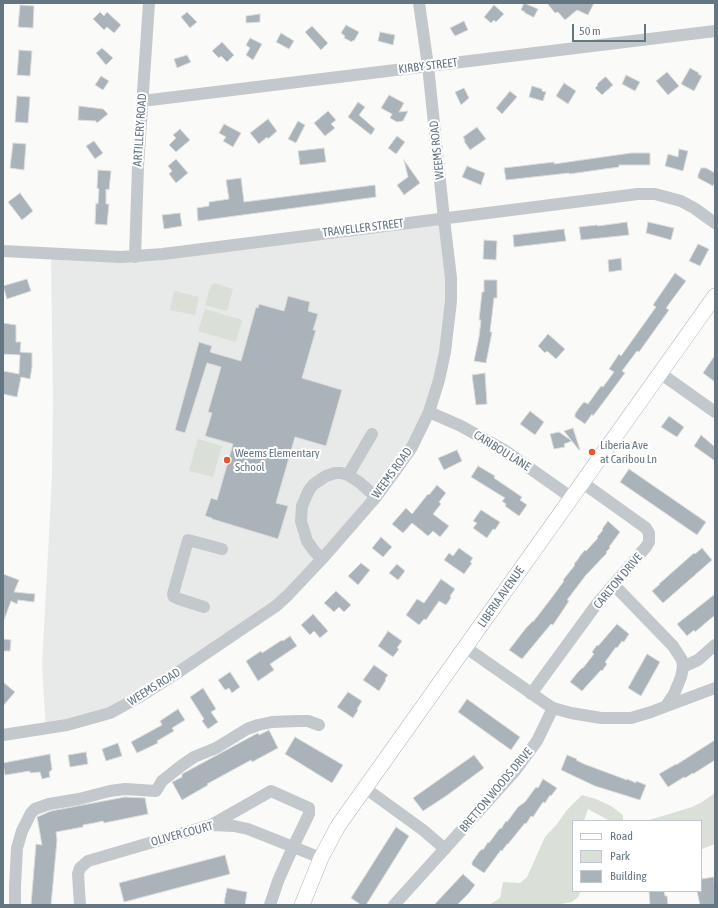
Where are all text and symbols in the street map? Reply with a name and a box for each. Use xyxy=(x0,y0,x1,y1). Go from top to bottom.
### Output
scale bar xyxy=(574,16,648,42)
text: 50 m xyxy=(579,24,601,38)
street label: KIRBY STREET xyxy=(398,55,458,77)
street label: ARTILLERY ROAD xyxy=(130,93,150,167)
street label: WEEMS ROAD xyxy=(427,120,447,180)
street label: TRAVELLER STREET xyxy=(322,216,404,240)
street label: CARIBOU LANE xyxy=(471,428,533,474)
place label: Liberia Ave at Caribou Ln xyxy=(600,438,657,466)
street label: WEEMS ROAD xyxy=(369,445,415,501)
place label: Weems Elementary School xyxy=(235,446,320,474)
marker: Liberia Ave at Caribou Ln xyxy=(587,447,597,457)
marker: Weems Elementary School xyxy=(222,455,232,465)
street label: CARLTON DRIVE xyxy=(591,550,645,612)
street label: LIBERIA AVENUE xyxy=(475,564,527,630)
street label: WEEMS ROAD xyxy=(125,665,183,709)
street label: BRETTON WOODS DRIVE xyxy=(457,745,535,835)
street label: OLIVER COURT xyxy=(149,819,215,849)
legend xyxy=(572,820,702,892)
text: Road xyxy=(610,829,633,843)
text: Park xyxy=(610,849,630,863)
text: Building xyxy=(610,869,647,883)

